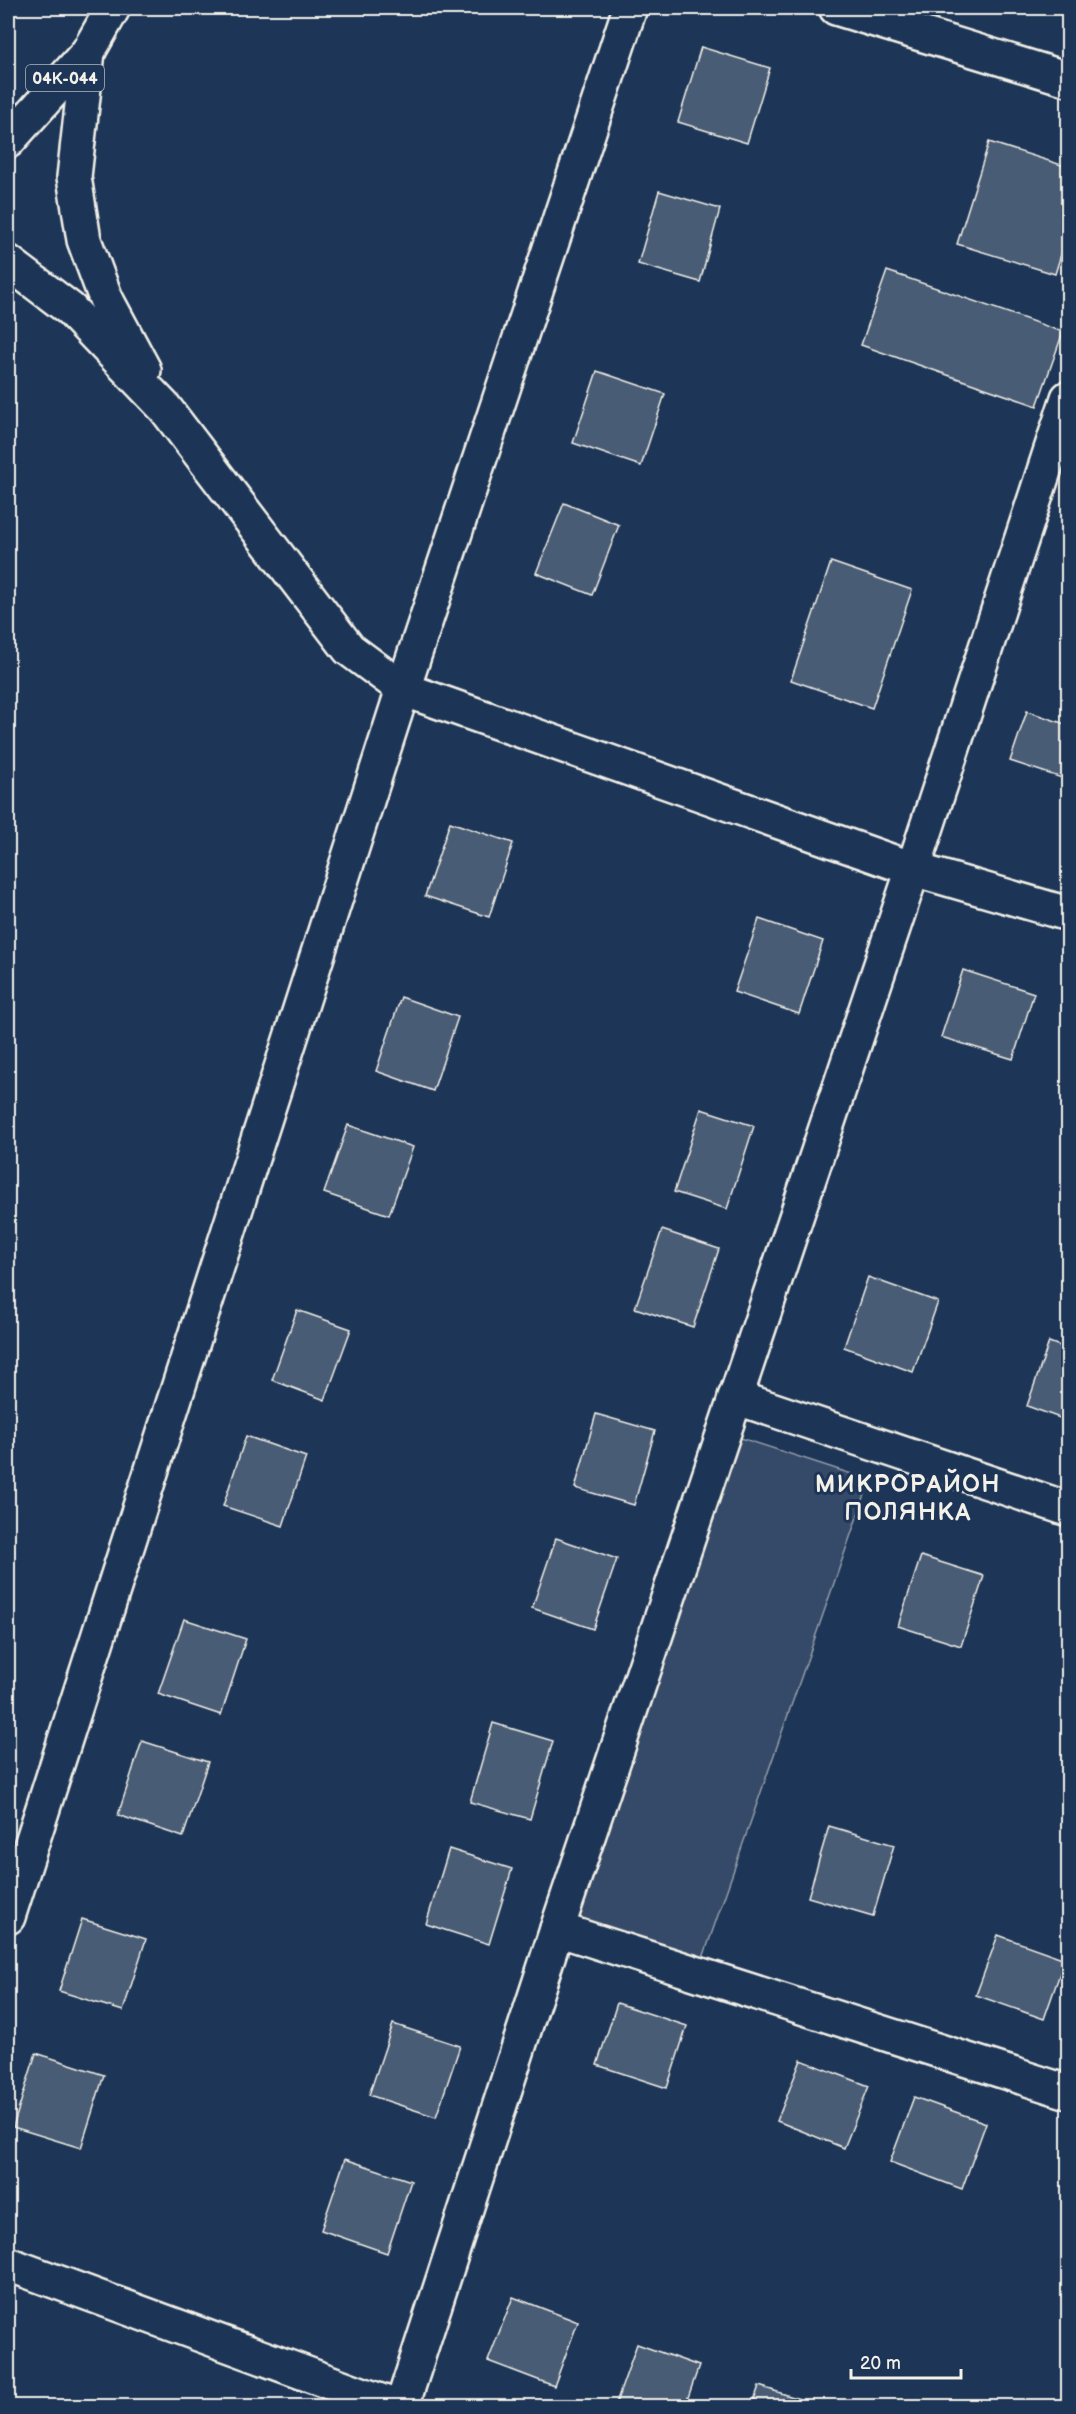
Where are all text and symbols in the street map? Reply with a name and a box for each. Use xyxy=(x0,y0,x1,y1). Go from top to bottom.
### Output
road number: 04К-044 xyxy=(26,65,104,91)
district label: МИКРОРАЙОН ПОЛЯНКА xyxy=(815,1468,1001,1527)
scale bar xyxy=(851,2342,960,2380)
text: 20 m xyxy=(860,2353,901,2374)

